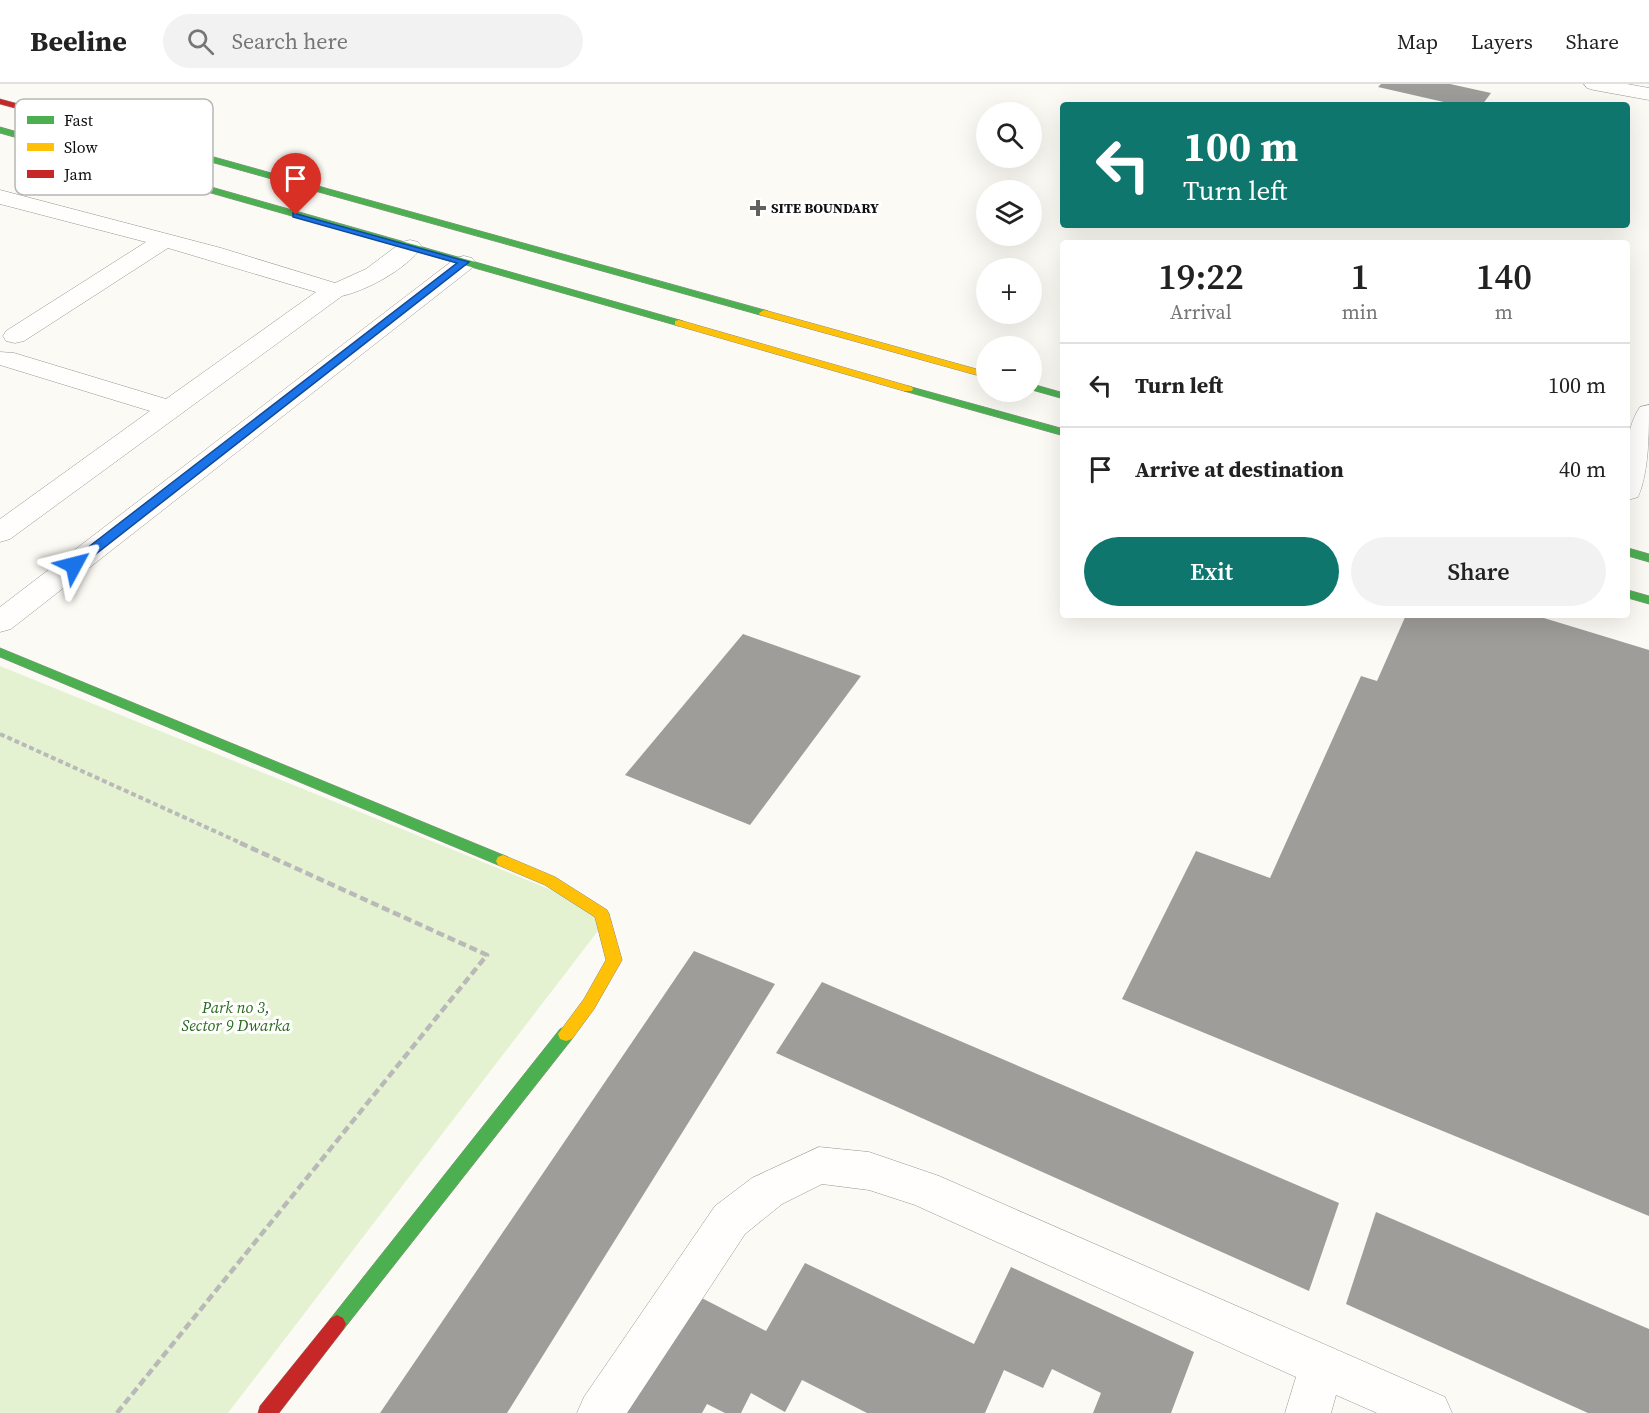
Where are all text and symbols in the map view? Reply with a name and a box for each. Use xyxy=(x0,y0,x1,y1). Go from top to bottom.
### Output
search box xyxy=(163,14,583,68)
text: Beeline xyxy=(30,22,127,60)
icon: search xyxy=(184,25,217,58)
text: Search here xyxy=(232,26,348,56)
text: Map xyxy=(1397,27,1438,56)
text: Layers xyxy=(1471,27,1533,56)
text: Share xyxy=(1566,27,1619,56)
legend xyxy=(15,99,213,195)
map controls xyxy=(976,102,1042,402)
button: search xyxy=(976,102,1042,168)
text: Fast xyxy=(64,109,94,131)
text: 100 m xyxy=(1183,117,1298,175)
icon: left xyxy=(1084,126,1162,204)
text: Slow xyxy=(64,136,99,158)
pin xyxy=(270,153,321,215)
icon: arrive xyxy=(279,162,312,195)
text: Jam xyxy=(63,163,92,185)
text: Turn left xyxy=(1183,172,1287,209)
button: layers xyxy=(976,180,1042,246)
place label: SITE BOUNDARY xyxy=(771,198,879,218)
marker: SITE BOUNDARY xyxy=(749,199,767,217)
text: 19:22 xyxy=(1158,252,1244,301)
text: 1 xyxy=(1350,252,1369,301)
text: 140 xyxy=(1476,252,1532,301)
button: + xyxy=(976,258,1042,324)
text: Arrival xyxy=(1170,298,1232,326)
text: min xyxy=(1342,298,1378,326)
text: m xyxy=(1495,298,1513,326)
button: − xyxy=(976,336,1042,402)
icon: left xyxy=(1084,369,1117,402)
text: Turn left xyxy=(1135,370,1223,400)
text: 100 m xyxy=(1548,370,1606,400)
icon: arrive xyxy=(1084,453,1117,486)
text: Arrive at destination xyxy=(1135,454,1344,484)
text: 40 m xyxy=(1559,454,1606,484)
position arrow xyxy=(42,533,106,597)
button: Exit xyxy=(1084,537,1339,606)
button: Share xyxy=(1351,537,1606,606)
park label: Park no 3, Sector 9 Dwarka xyxy=(182,996,291,1036)

